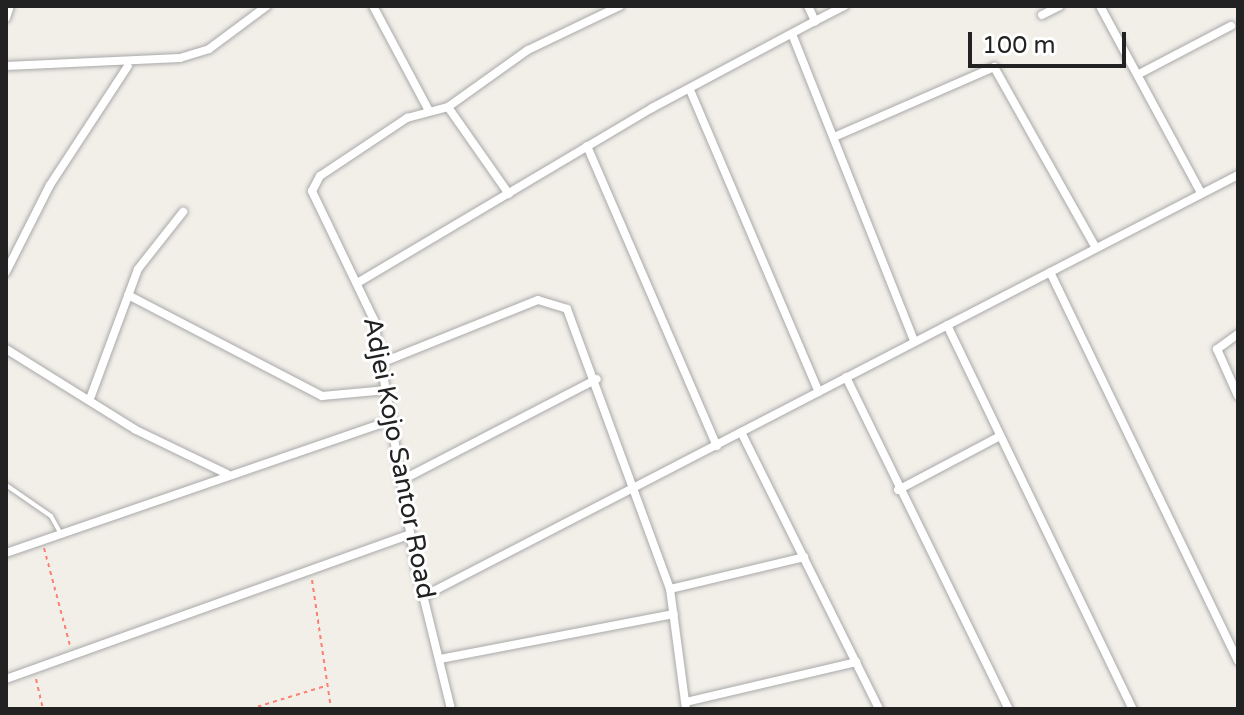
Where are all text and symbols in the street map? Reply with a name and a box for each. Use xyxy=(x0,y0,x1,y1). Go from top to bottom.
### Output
scale bar xyxy=(972,16,1130,66)
text: 100 m xyxy=(982,31,1056,60)
street label: Adjei Kojo Santor Road xyxy=(356,315,442,601)

